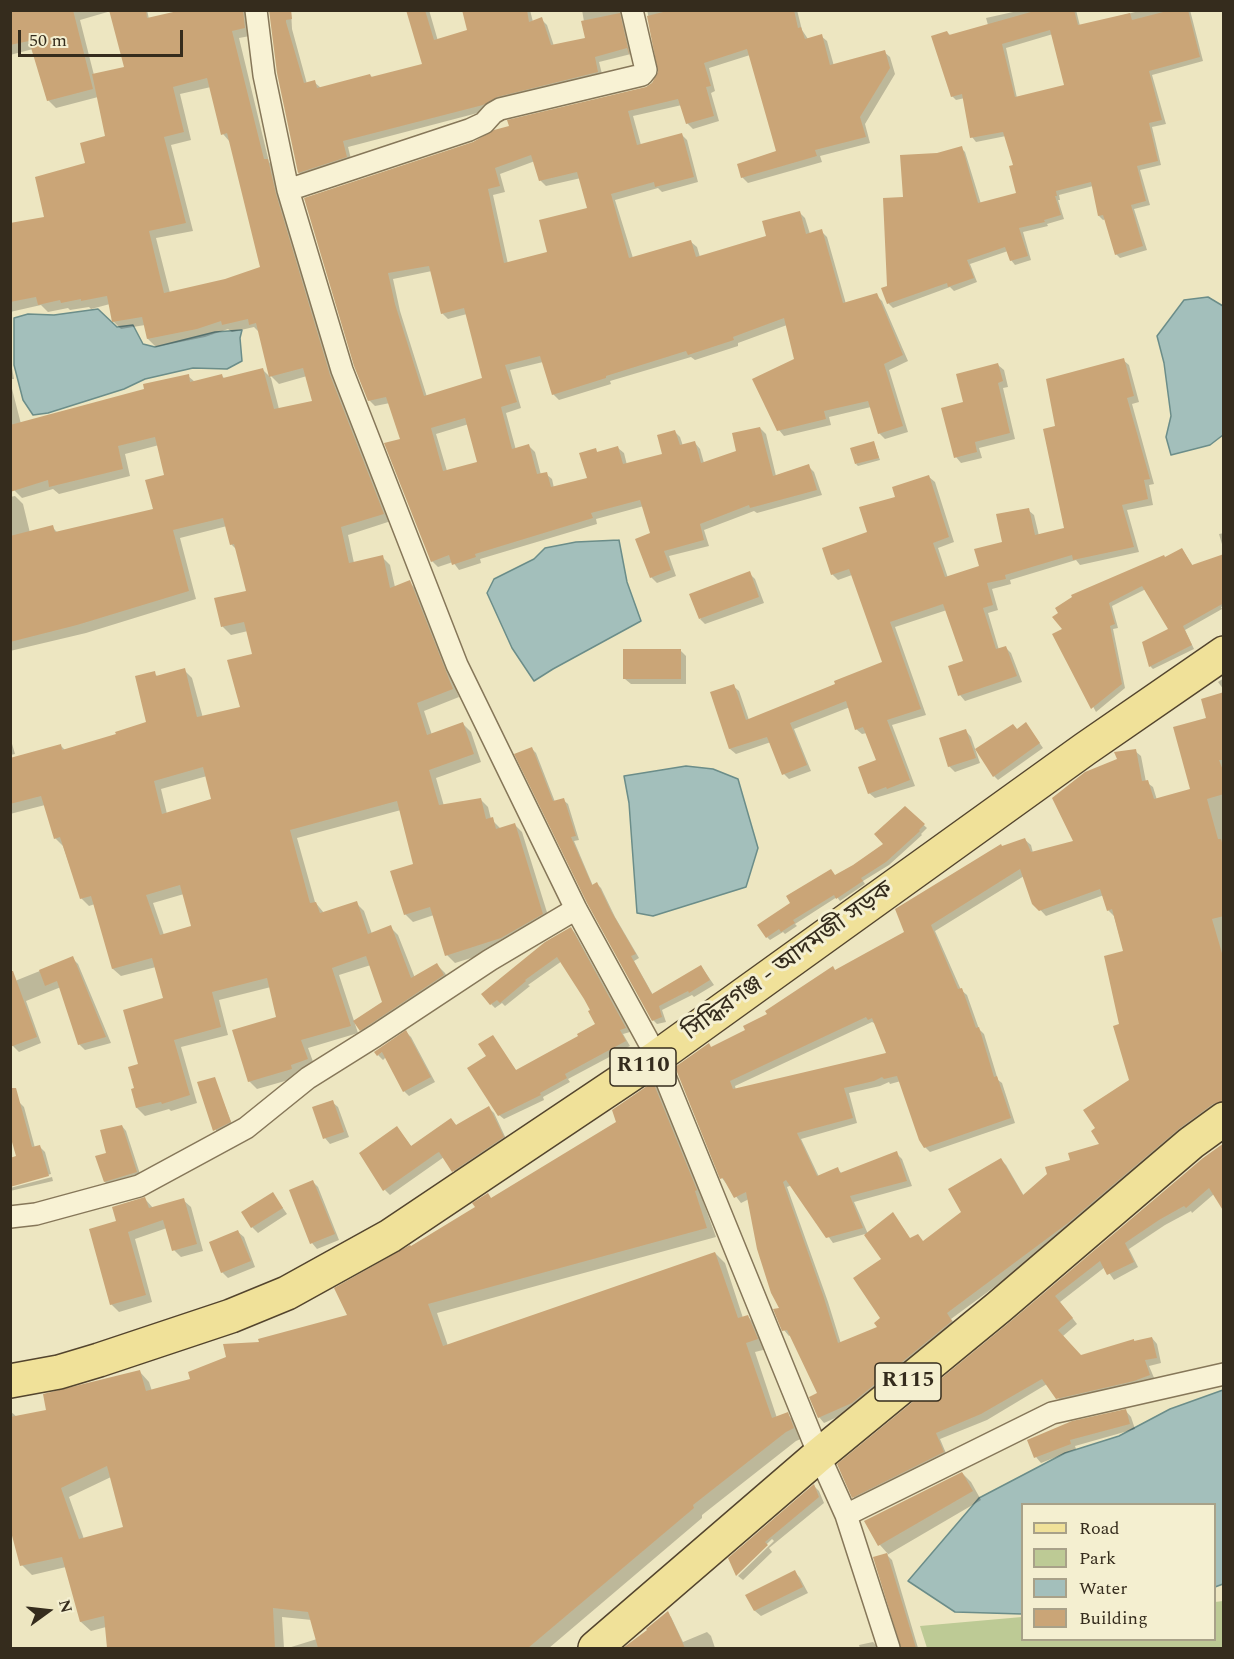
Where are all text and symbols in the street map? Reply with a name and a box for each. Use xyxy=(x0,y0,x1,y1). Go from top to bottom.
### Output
scale bar xyxy=(21,18,186,56)
text: 50 m xyxy=(29,27,67,54)
street label: সিদ্ধিরগঞ্জ - আদমজী সড়ক xyxy=(678,876,900,1048)
road number: R110 xyxy=(610,1048,676,1086)
road number: R115 xyxy=(875,1363,941,1401)
legend xyxy=(1021,1503,1216,1641)
text: Road xyxy=(1079,1515,1120,1542)
text: Park xyxy=(1079,1545,1116,1572)
text: Water xyxy=(1079,1575,1127,1602)
north arrow xyxy=(18,1581,78,1641)
text: N xyxy=(52,1597,79,1616)
text: Building xyxy=(1079,1605,1148,1632)

